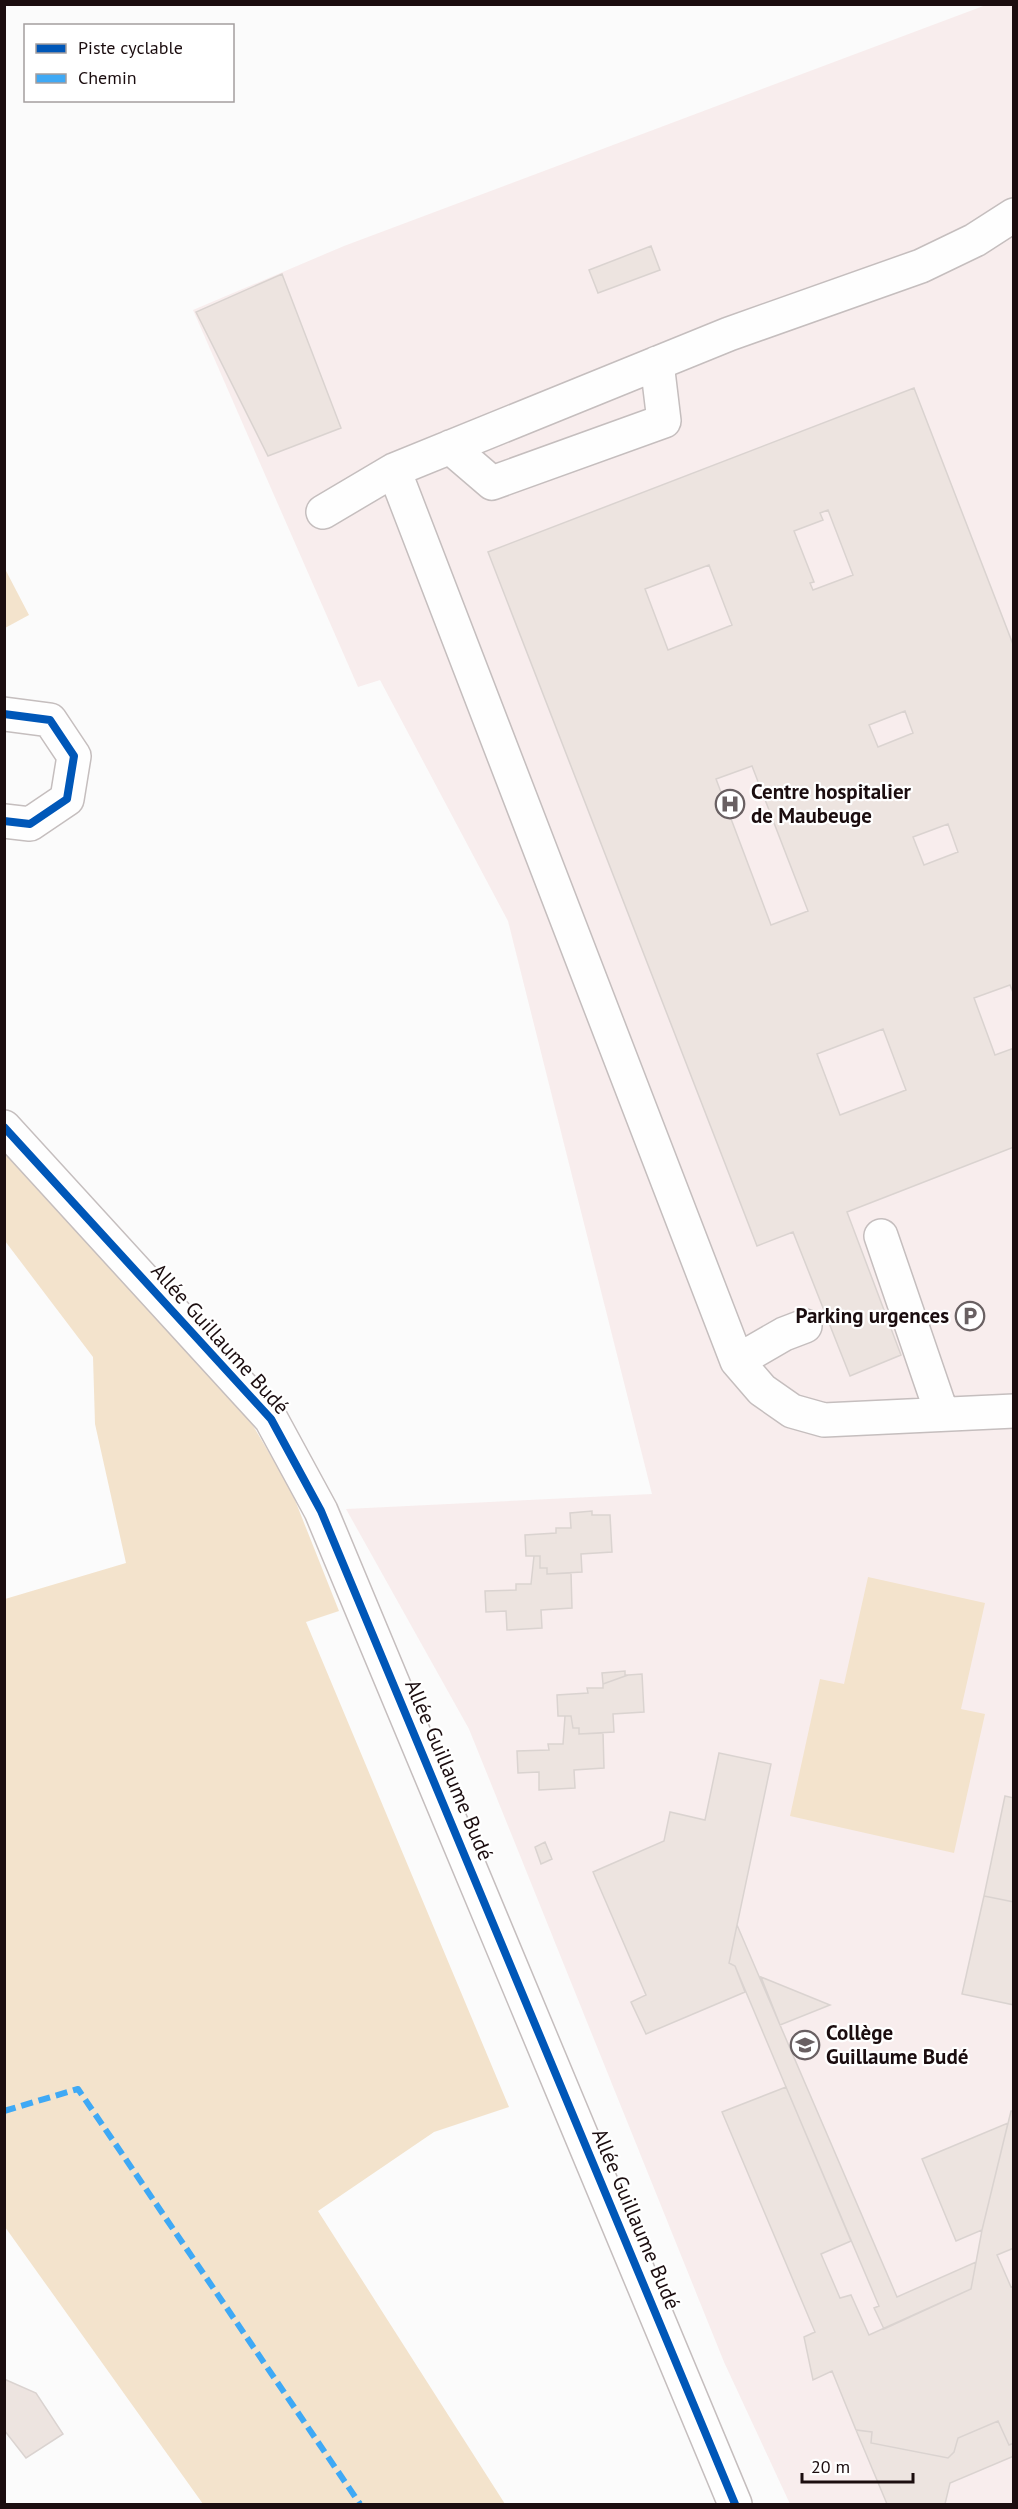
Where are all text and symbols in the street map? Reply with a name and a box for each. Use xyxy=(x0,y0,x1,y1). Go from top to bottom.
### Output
legend xyxy=(24,24,234,102)
text: Piste cyclable xyxy=(78,36,183,59)
text: Chemin xyxy=(78,66,137,89)
place label: Centre hospitalier de Maubeuge xyxy=(751,778,912,829)
hospital icon: Centre hospitalier de Maubeuge xyxy=(714,788,746,820)
street label: Allée Guillaume Budé xyxy=(145,1258,295,1420)
parking icon: Parking urgences xyxy=(954,1300,986,1332)
place label: Parking urgences xyxy=(796,1302,949,1329)
street label: Allée Guillaume Budé xyxy=(399,1675,500,1864)
place label: Collège Guillaume Budé xyxy=(826,2019,968,2070)
school or university icon: Collège Guillaume Budé xyxy=(789,2029,821,2061)
street label: Allée Guillaume Budé xyxy=(586,2124,687,2313)
scale bar xyxy=(802,2446,913,2484)
text: 20 m xyxy=(811,2455,850,2478)

